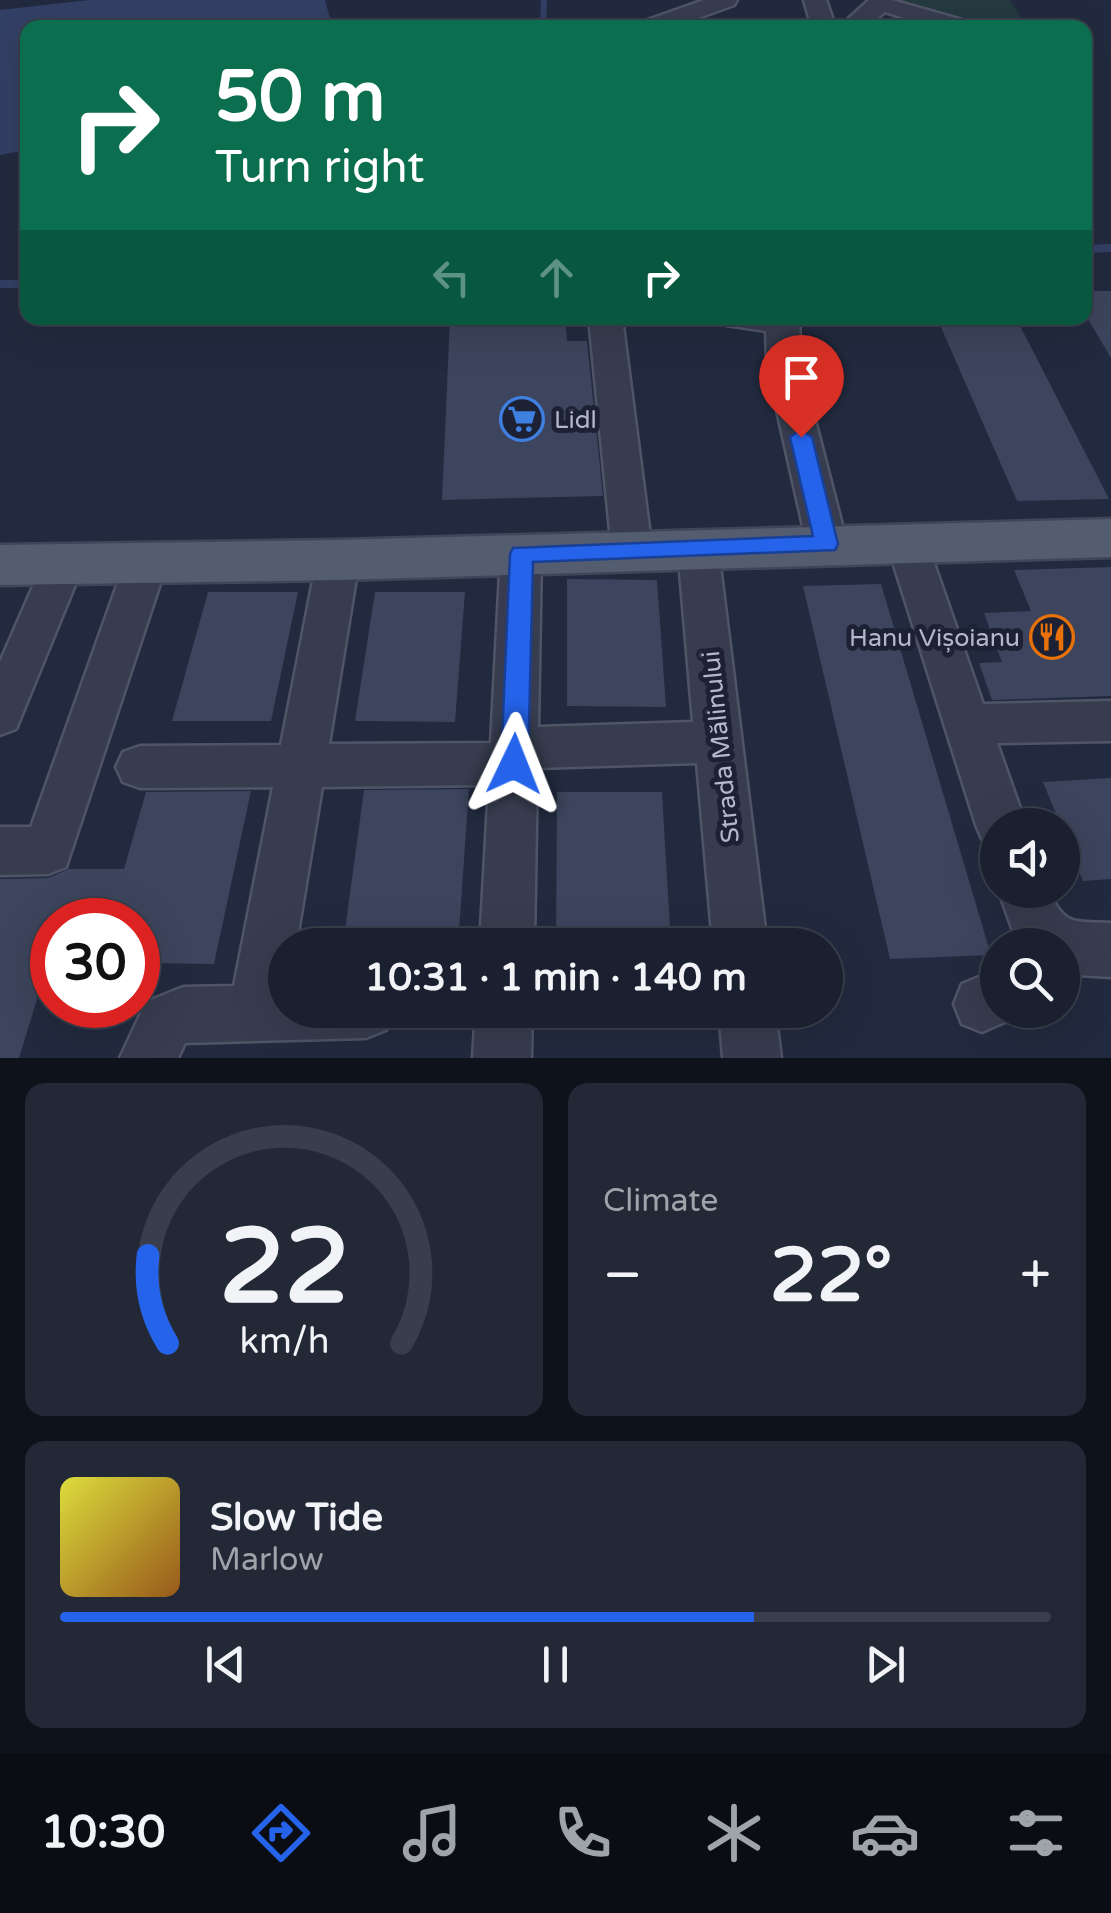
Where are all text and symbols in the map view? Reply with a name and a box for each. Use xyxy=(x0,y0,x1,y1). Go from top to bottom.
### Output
text: 50 m xyxy=(215,56,385,140)
icon: right xyxy=(50,60,180,190)
text: Turn right xyxy=(215,141,424,195)
icon: left xyxy=(424,250,479,305)
icon: ahead xyxy=(529,250,584,305)
icon: right xyxy=(634,250,689,305)
pin xyxy=(759,335,844,438)
icon: arrive xyxy=(774,350,829,405)
supermarket icon: Lidl xyxy=(499,396,545,442)
place label: Lidl xyxy=(554,405,597,435)
restaurant icon: Hanu Vișoianu xyxy=(1029,614,1075,660)
place label: Hanu Vișoianu xyxy=(849,623,1020,653)
street label: Strada Mălinului xyxy=(696,649,746,844)
position arrow xyxy=(462,712,566,816)
map controls xyxy=(980,808,1080,1028)
button: sound xyxy=(980,808,1080,908)
speed limit sign: 30 xyxy=(30,898,160,1028)
button: search xyxy=(980,928,1080,1028)
text: 10:31 · 1 min · 140 m xyxy=(364,955,747,1001)
text: Climate xyxy=(603,1182,718,1220)
text: 22 xyxy=(219,1206,349,1331)
text: 22° xyxy=(770,1231,892,1321)
text: − xyxy=(603,1243,642,1309)
text: + xyxy=(1020,1243,1051,1309)
text: km/h xyxy=(239,1320,329,1363)
text: Slow Tide xyxy=(210,1495,383,1541)
text: Marlow xyxy=(210,1541,324,1579)
icon: previous xyxy=(198,1637,253,1692)
icon: pause xyxy=(528,1637,583,1692)
icon: next xyxy=(858,1637,913,1692)
icon: directions xyxy=(246,1798,316,1868)
icon: music xyxy=(397,1798,467,1868)
icon: phone xyxy=(548,1798,618,1868)
icon: climate xyxy=(699,1798,769,1868)
icon: car xyxy=(850,1798,920,1868)
icon: filters xyxy=(1001,1798,1071,1868)
text: 10:30 xyxy=(40,1806,165,1860)

